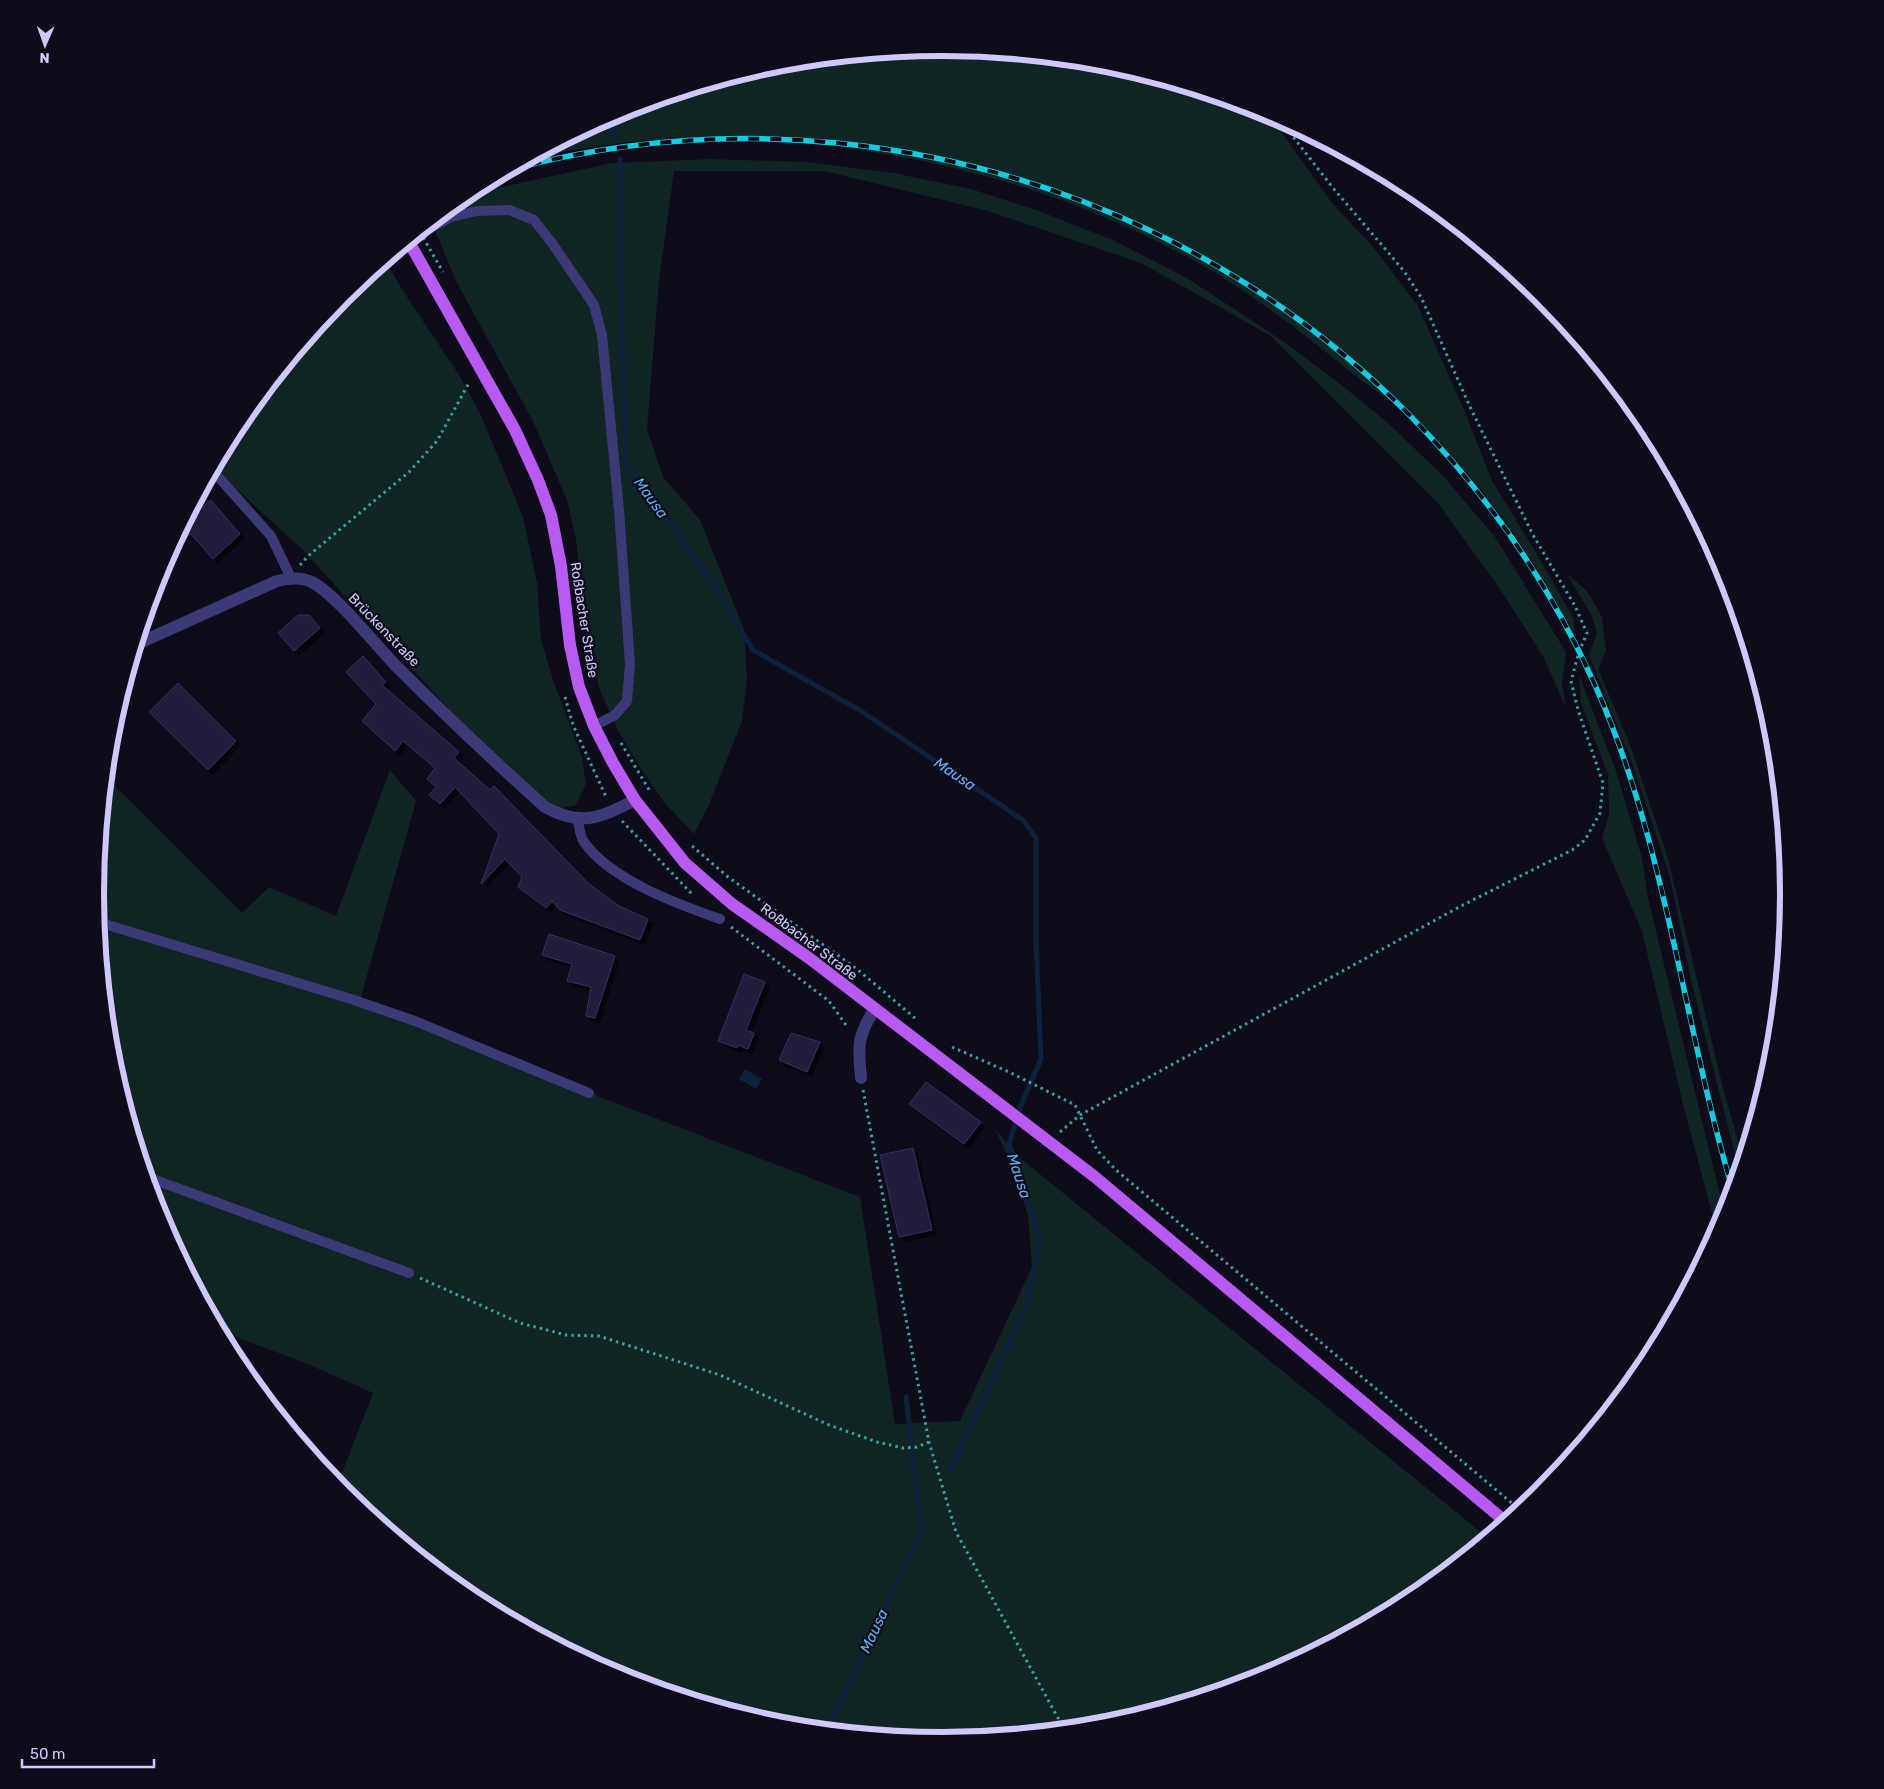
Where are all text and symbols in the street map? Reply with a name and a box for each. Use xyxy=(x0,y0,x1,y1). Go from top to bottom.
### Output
north arrow xyxy=(20,20,70,70)
text: N xyxy=(39,49,50,66)
water label: Mausa xyxy=(630,474,672,522)
street label: Roßbacher Straße xyxy=(566,561,602,679)
street label: Brückenstraße xyxy=(345,590,423,670)
water label: Mausa xyxy=(931,754,979,794)
street label: Roßbacher Straße xyxy=(757,900,861,984)
water label: Mausa xyxy=(1003,1151,1035,1201)
water label: Mausa xyxy=(856,1606,892,1656)
scale bar xyxy=(22,1736,155,1768)
text: 50 m xyxy=(30,1745,65,1763)

